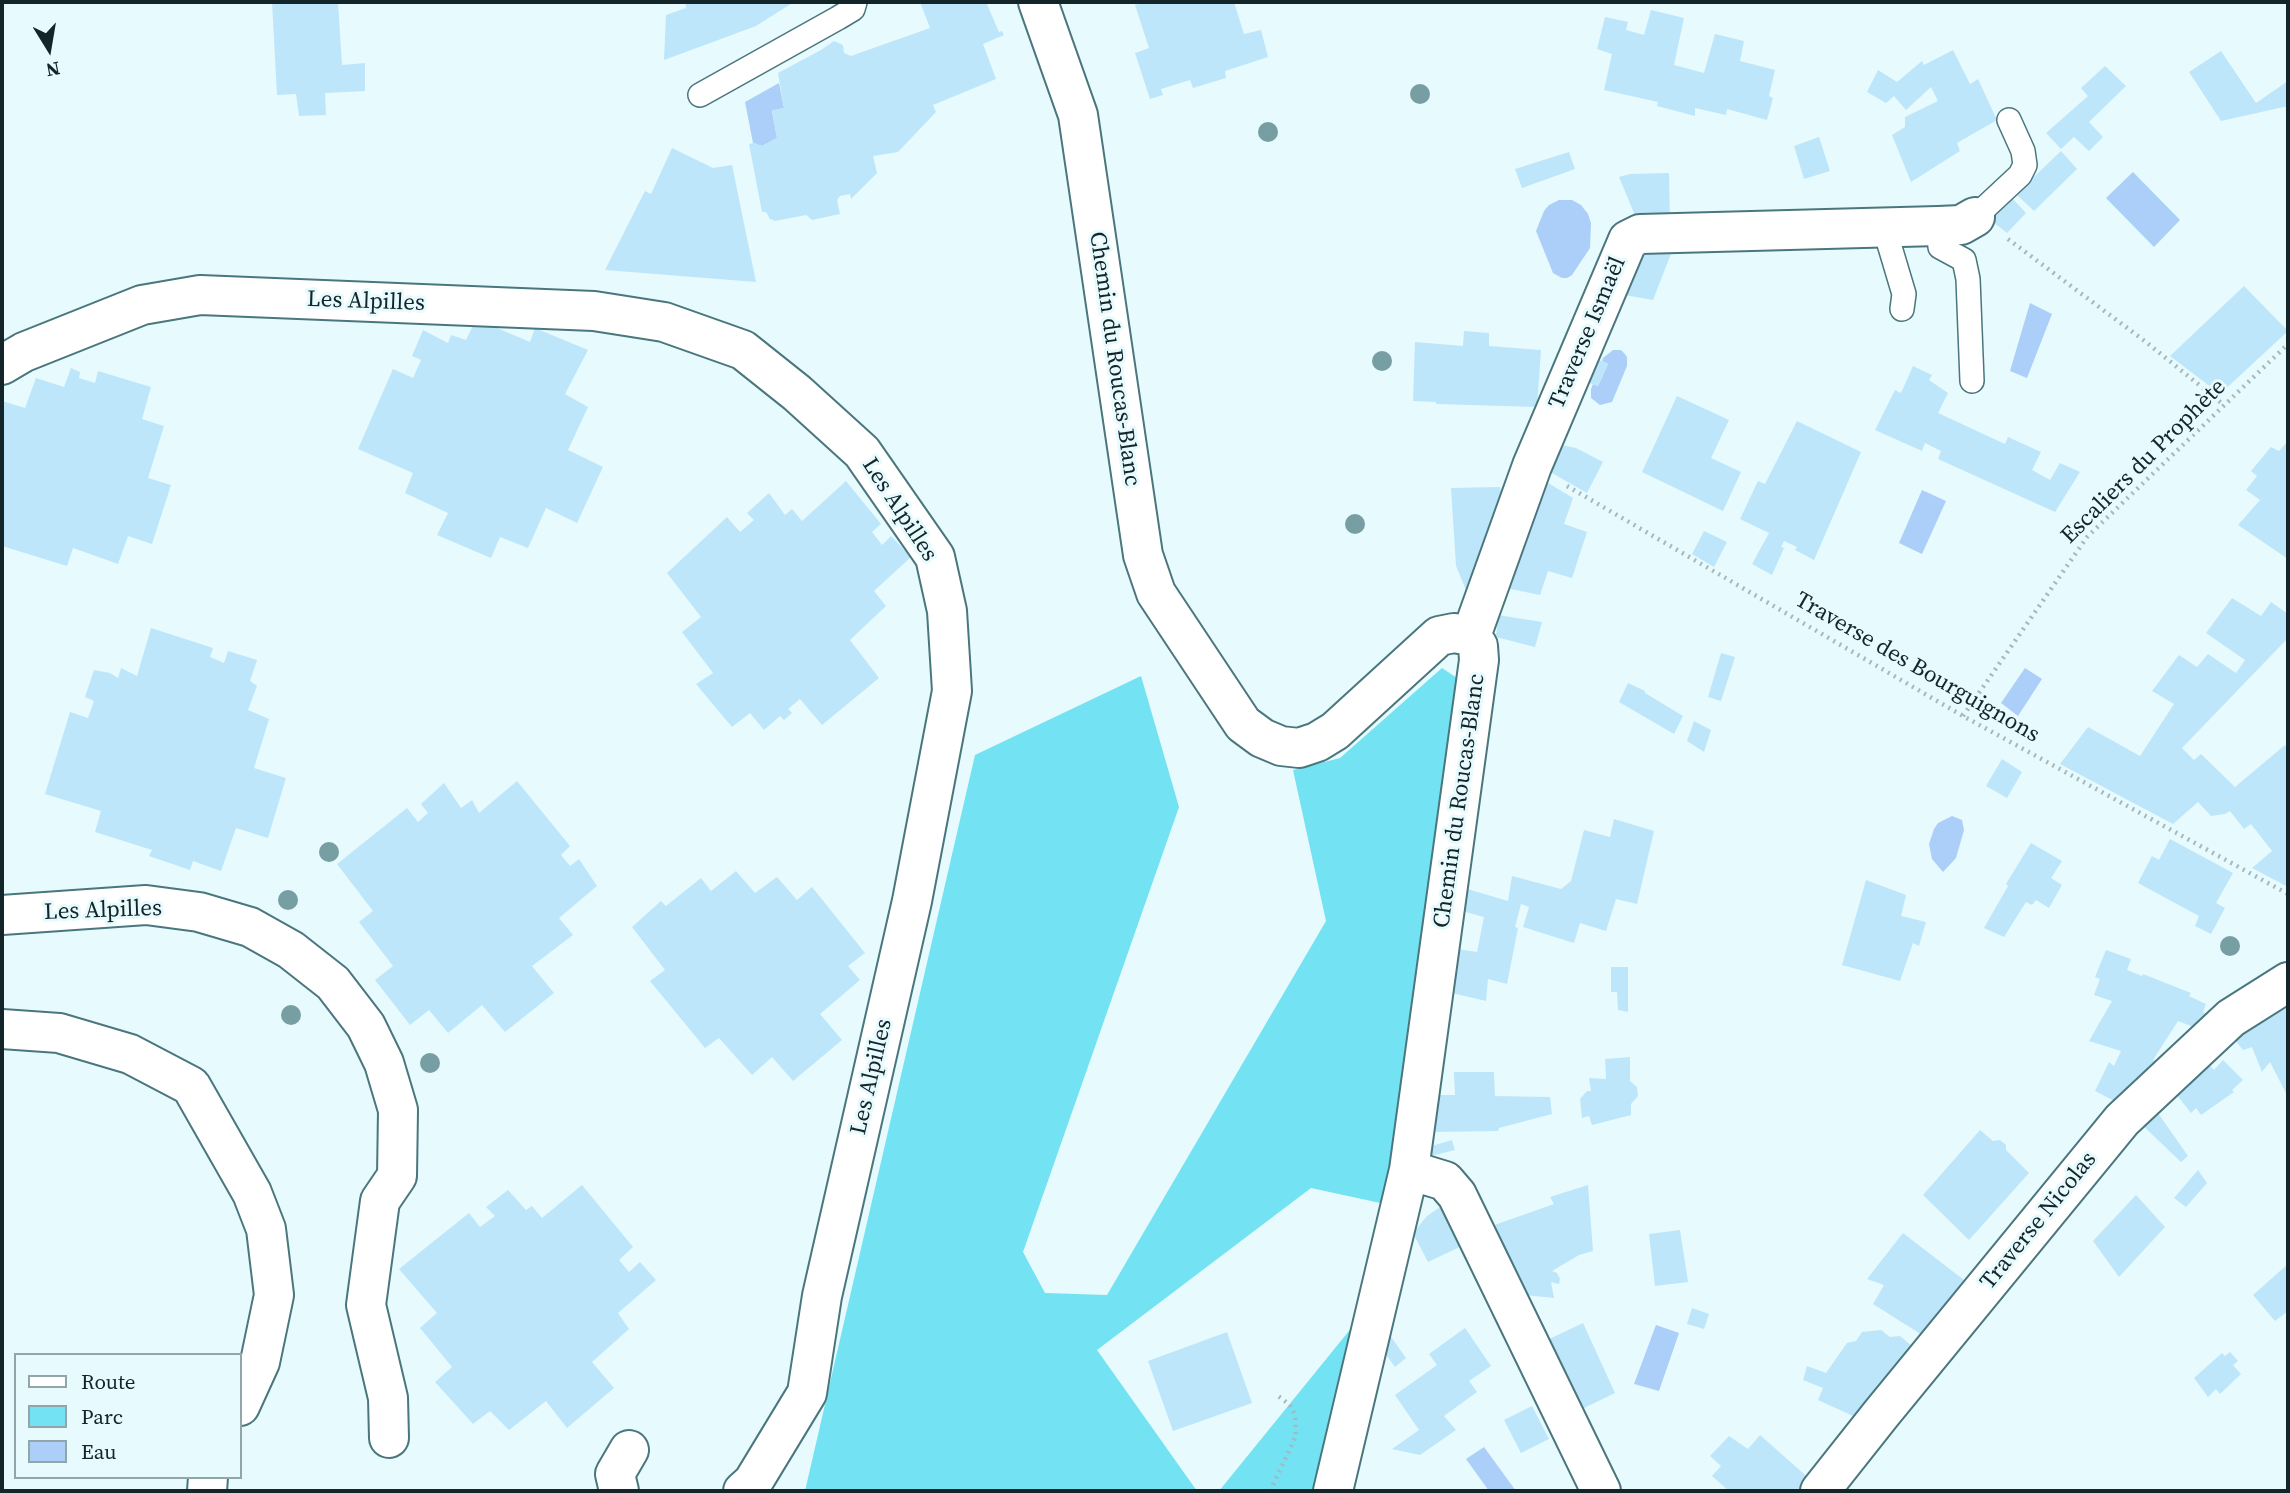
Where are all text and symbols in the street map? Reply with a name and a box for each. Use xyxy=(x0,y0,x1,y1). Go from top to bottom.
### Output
north arrow xyxy=(14,14,84,84)
text: N xyxy=(44,56,62,84)
street label: Chemin du Roucas-Blanc xyxy=(1082,230,1146,488)
street label: Traverse Ismaël xyxy=(1544,253,1632,413)
street label: Les Alpilles xyxy=(306,286,426,318)
street label: Escaliers du Prophète xyxy=(2056,374,2232,550)
street label: Les Alpilles xyxy=(855,453,943,567)
street label: Traverse des Bourguignons xyxy=(1790,587,2044,749)
street label: Chemin du Roucas-Blanc xyxy=(1428,672,1492,930)
street label: Les Alpilles xyxy=(43,895,163,927)
street label: Les Alpilles xyxy=(845,1016,899,1138)
street label: Traverse Nicolas xyxy=(1975,1147,2103,1295)
legend xyxy=(14,1353,242,1479)
text: Route xyxy=(81,1367,136,1396)
text: Parc xyxy=(81,1402,123,1431)
text: Eau xyxy=(81,1437,117,1466)

